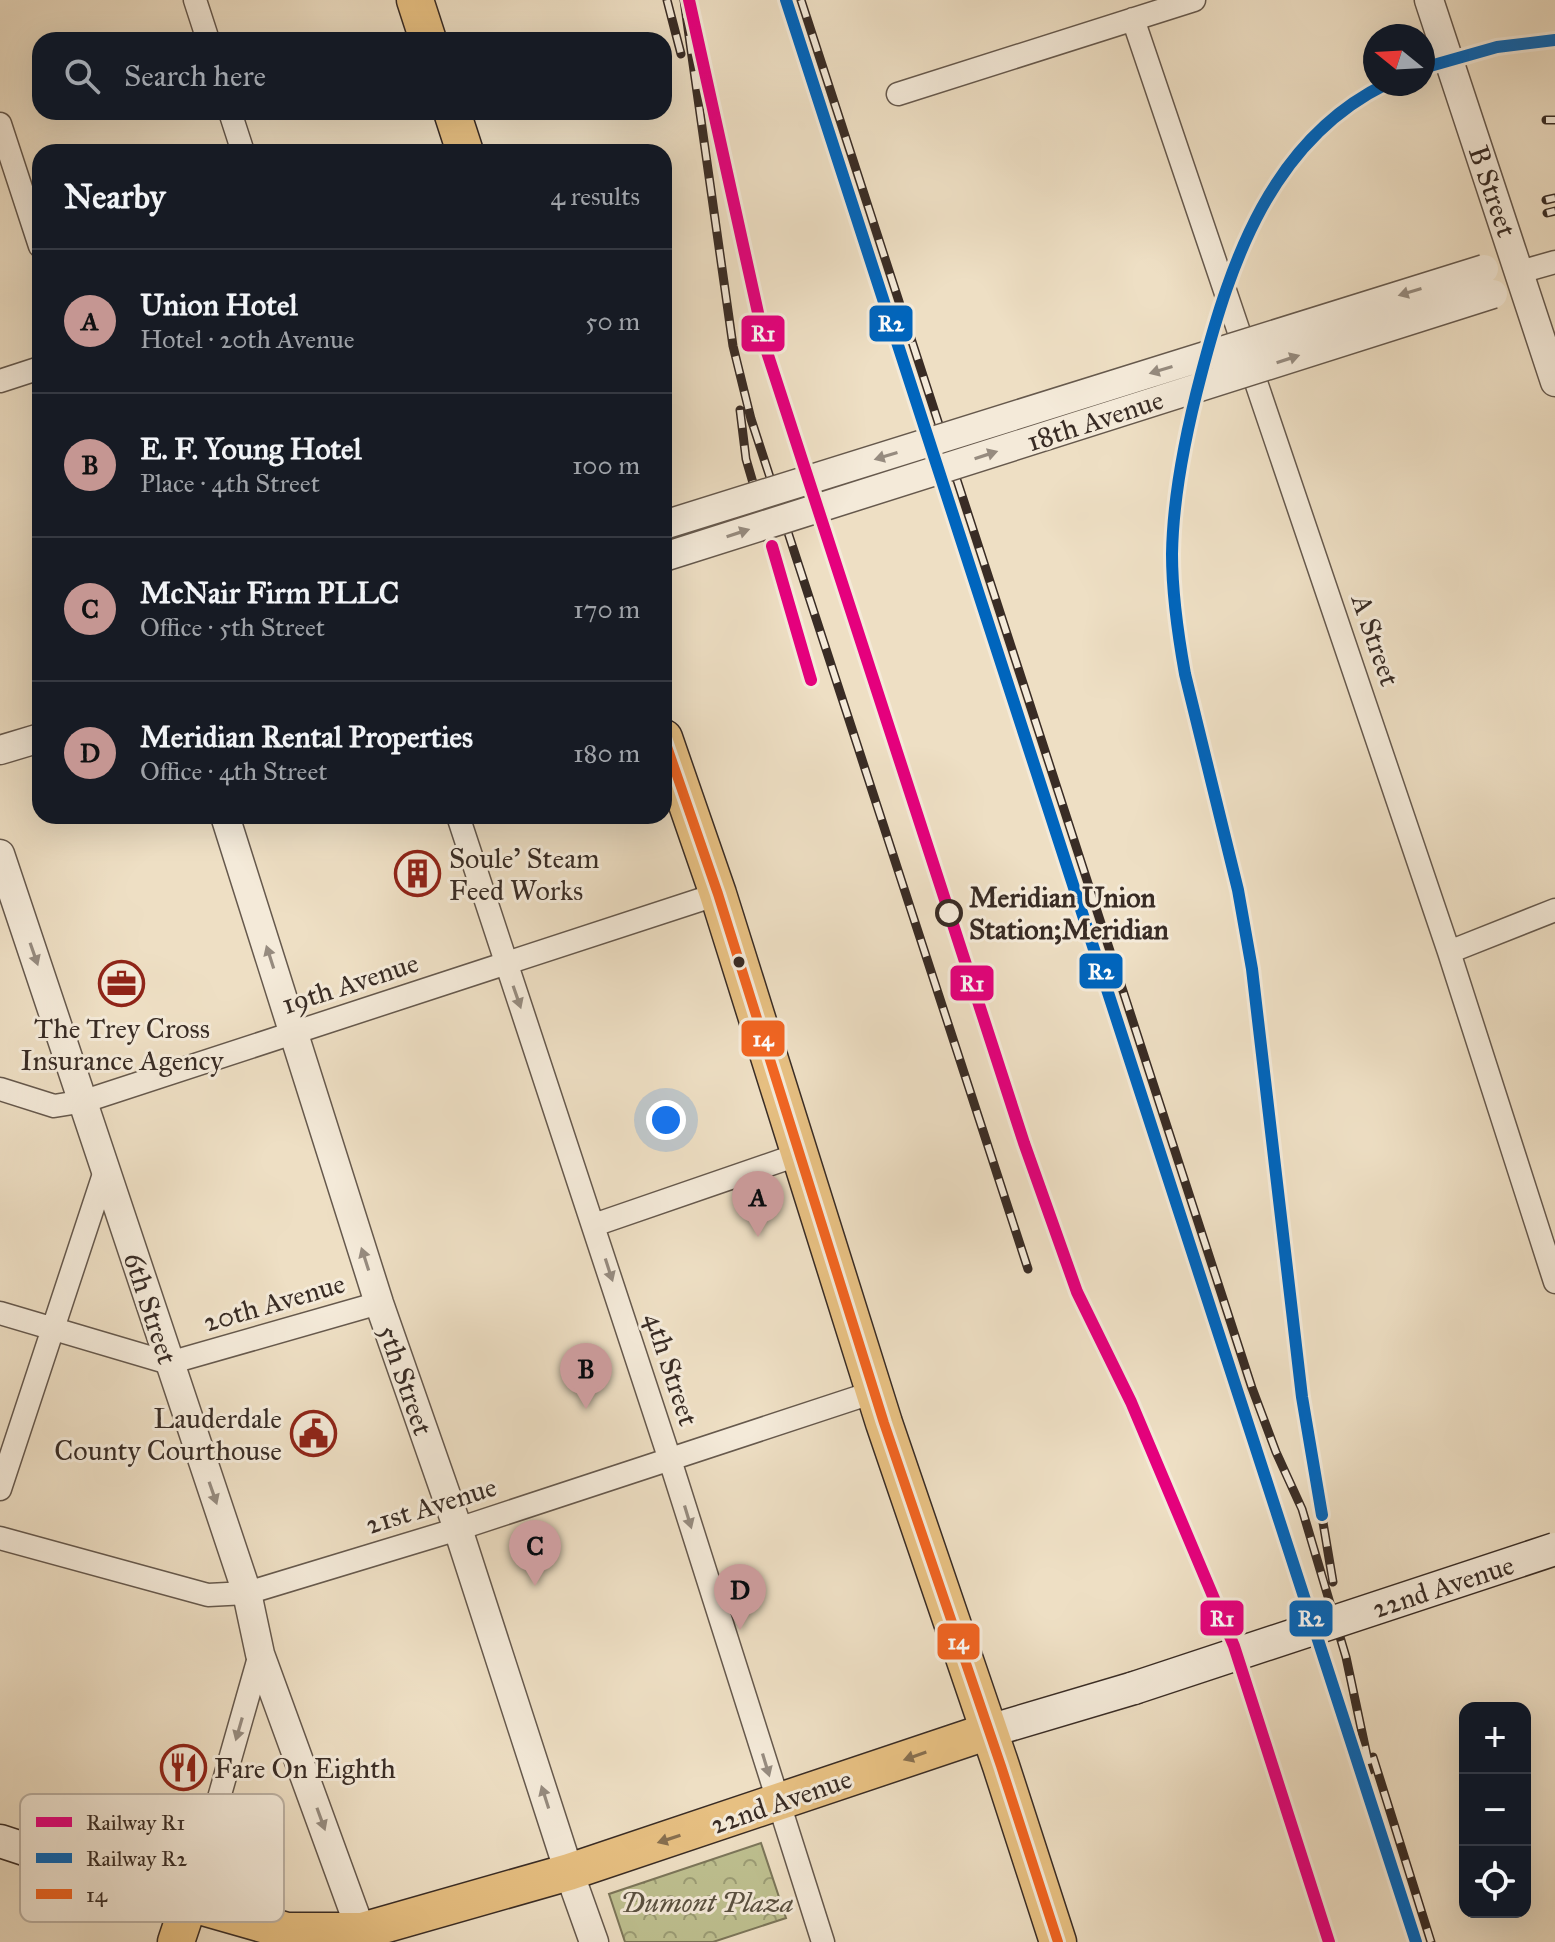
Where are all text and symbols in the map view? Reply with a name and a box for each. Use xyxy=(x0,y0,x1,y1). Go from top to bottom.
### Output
north arrow xyxy=(1363,24,1435,96)
search box xyxy=(32,32,672,120)
icon: search xyxy=(60,54,104,98)
text: Search here xyxy=(124,58,266,94)
street label: B Street xyxy=(1461,141,1524,241)
text: Nearby xyxy=(64,176,166,217)
text: 4 results xyxy=(551,180,640,212)
one-way arrow xyxy=(1397,286,1421,299)
text: Union Hotel xyxy=(140,287,298,323)
line badge: R2 xyxy=(868,304,914,343)
text: A xyxy=(81,305,99,337)
text: 50 m xyxy=(585,305,640,337)
text: R2 xyxy=(878,310,905,337)
line badge: R1 xyxy=(740,314,786,353)
text: R1 xyxy=(751,320,775,347)
text: Hotel · 20th Avenue xyxy=(140,323,355,355)
one-way arrow xyxy=(1276,353,1300,365)
one-way arrow xyxy=(1149,364,1173,377)
street label: 18th Avenue xyxy=(1022,382,1168,459)
text: E. F. Young Hotel xyxy=(140,431,362,467)
one-way arrow xyxy=(975,448,999,461)
text: B xyxy=(81,449,99,481)
text: 100 m xyxy=(572,449,640,481)
one-way arrow xyxy=(874,450,898,463)
text: Place · 4th Street xyxy=(140,467,320,499)
one-way arrow xyxy=(727,526,751,539)
text: McNair Firm PLLC xyxy=(140,575,399,611)
street label: A Street xyxy=(1343,589,1407,691)
text: C xyxy=(81,593,99,625)
text: 170 m xyxy=(573,593,640,625)
text: Office · 5th Street xyxy=(140,611,325,643)
text: Meridian Rental Properties xyxy=(140,719,473,755)
text: D xyxy=(80,737,100,769)
text: 180 m xyxy=(573,737,640,769)
text: Office · 4th Street xyxy=(140,755,327,787)
place label: Soule’ Steam Feed Works xyxy=(449,841,600,908)
building icon: Soule’ Steam Feed Works xyxy=(394,850,442,898)
place label: Meridian Union Station;Meridian xyxy=(969,880,1169,947)
marker: Meridian Union Station;Meridian xyxy=(936,900,962,926)
one-way arrow xyxy=(29,942,41,966)
one-way arrow xyxy=(263,945,276,969)
street label: 19th Avenue xyxy=(277,945,423,1022)
line badge: R2 xyxy=(1078,952,1124,990)
unlabelled marker xyxy=(731,954,747,970)
text: R2 xyxy=(1088,958,1115,985)
office icon: The Trey Cross Insurance Agency xyxy=(98,959,146,1007)
line badge: R1 xyxy=(949,964,995,1002)
text: R1 xyxy=(960,970,984,997)
one-way arrow xyxy=(511,985,523,1009)
place label: The Trey Cross Insurance Agency xyxy=(21,1011,224,1078)
line badge: 14 xyxy=(740,1019,786,1058)
text: 14 xyxy=(753,1025,775,1052)
your location xyxy=(646,1100,686,1140)
pin: A xyxy=(732,1171,784,1237)
one-way arrow xyxy=(359,1246,371,1270)
street label: 6th Street xyxy=(116,1248,185,1369)
one-way arrow xyxy=(603,1258,615,1282)
street label: 20th Avenue xyxy=(199,1266,349,1339)
street label: 4th Street xyxy=(637,1308,706,1430)
street label: 5th Street xyxy=(370,1321,441,1440)
pin: B xyxy=(560,1343,612,1409)
place label: Lauderdale County Courthouse xyxy=(54,1401,282,1468)
public building icon: Lauderdale County Courthouse xyxy=(289,1410,337,1458)
street label: 21st Avenue xyxy=(361,1469,501,1542)
one-way arrow xyxy=(208,1482,220,1506)
one-way arrow xyxy=(682,1506,695,1530)
pin: C xyxy=(509,1520,561,1586)
street label: 22nd Avenue xyxy=(1368,1547,1518,1626)
pin: D xyxy=(714,1564,766,1630)
line badge: R1 xyxy=(1199,1599,1245,1637)
line badge: R2 xyxy=(1288,1599,1334,1638)
text: R1 xyxy=(1210,1605,1234,1632)
text: R2 xyxy=(1298,1605,1325,1632)
line badge: 14 xyxy=(936,1622,981,1661)
text: 14 xyxy=(948,1628,970,1655)
map controls xyxy=(1459,1702,1531,1918)
button: + xyxy=(1459,1702,1531,1774)
one-way arrow xyxy=(232,1718,245,1742)
restaurant icon: Fare On Eighth xyxy=(159,1744,207,1792)
one-way arrow xyxy=(903,1750,927,1762)
place label: Fare On Eighth xyxy=(214,1751,396,1786)
one-way arrow xyxy=(760,1754,773,1778)
street label: 22nd Avenue xyxy=(706,1761,856,1842)
button: − xyxy=(1459,1774,1531,1846)
one-way arrow xyxy=(538,1785,551,1809)
legend xyxy=(20,1794,284,1922)
one-way arrow xyxy=(315,1808,328,1832)
text: Railway R1 xyxy=(86,1809,185,1836)
one-way arrow xyxy=(656,1833,680,1845)
text: Railway R2 xyxy=(86,1845,187,1872)
button: locate xyxy=(1459,1846,1531,1918)
text: 14 xyxy=(86,1881,108,1908)
park label: Dumont Plaza xyxy=(621,1885,794,1920)

